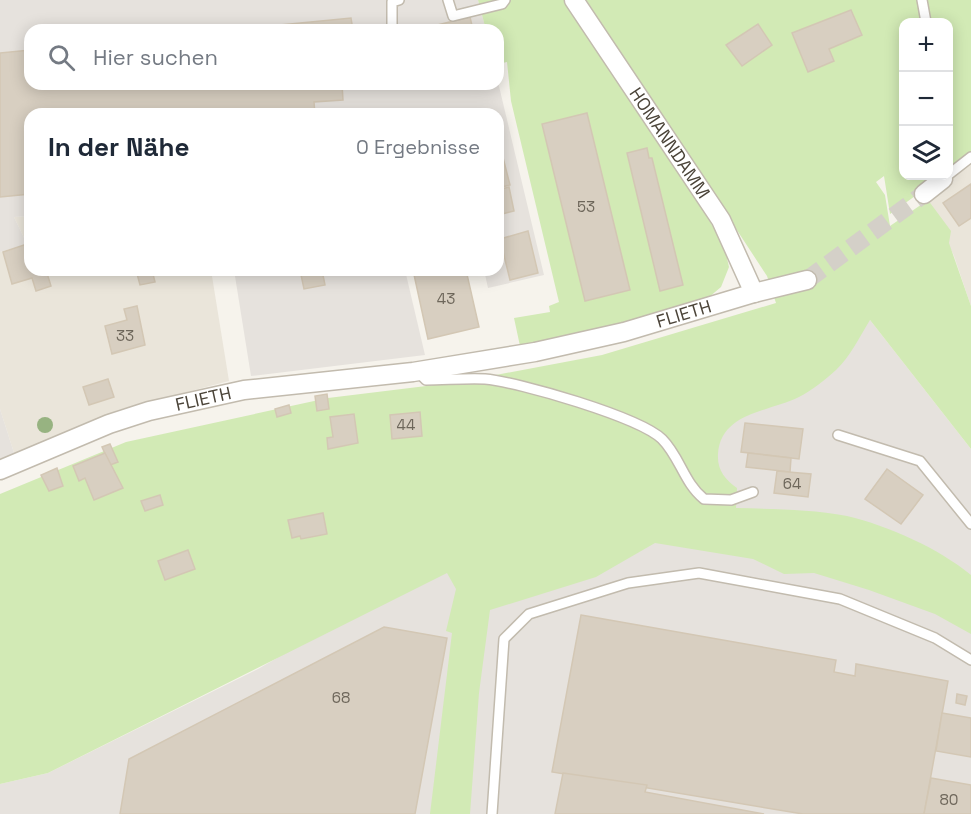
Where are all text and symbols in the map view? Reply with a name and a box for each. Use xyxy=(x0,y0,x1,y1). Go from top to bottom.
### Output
map controls xyxy=(899,18,953,180)
button: + xyxy=(899,18,953,72)
search box xyxy=(24,24,504,90)
icon: search xyxy=(45,41,78,74)
text: Hier suchen xyxy=(93,43,218,71)
button: − xyxy=(899,72,953,126)
street label: HOMANNDAMM xyxy=(625,83,715,203)
button: layers xyxy=(899,126,953,180)
text: In der Nähe xyxy=(48,130,189,164)
text: 0 Ergebnisse xyxy=(356,134,480,160)
house number: 53 xyxy=(577,197,595,216)
house number: 43 xyxy=(437,289,455,308)
street label: FLIETH xyxy=(653,294,714,333)
house number: 33 xyxy=(116,326,134,345)
street label: FLIETH xyxy=(173,381,233,416)
house number: 44 xyxy=(397,415,415,434)
house number: 64 xyxy=(783,474,801,493)
house number: 68 xyxy=(332,688,350,707)
house number: 80 xyxy=(940,790,958,809)

